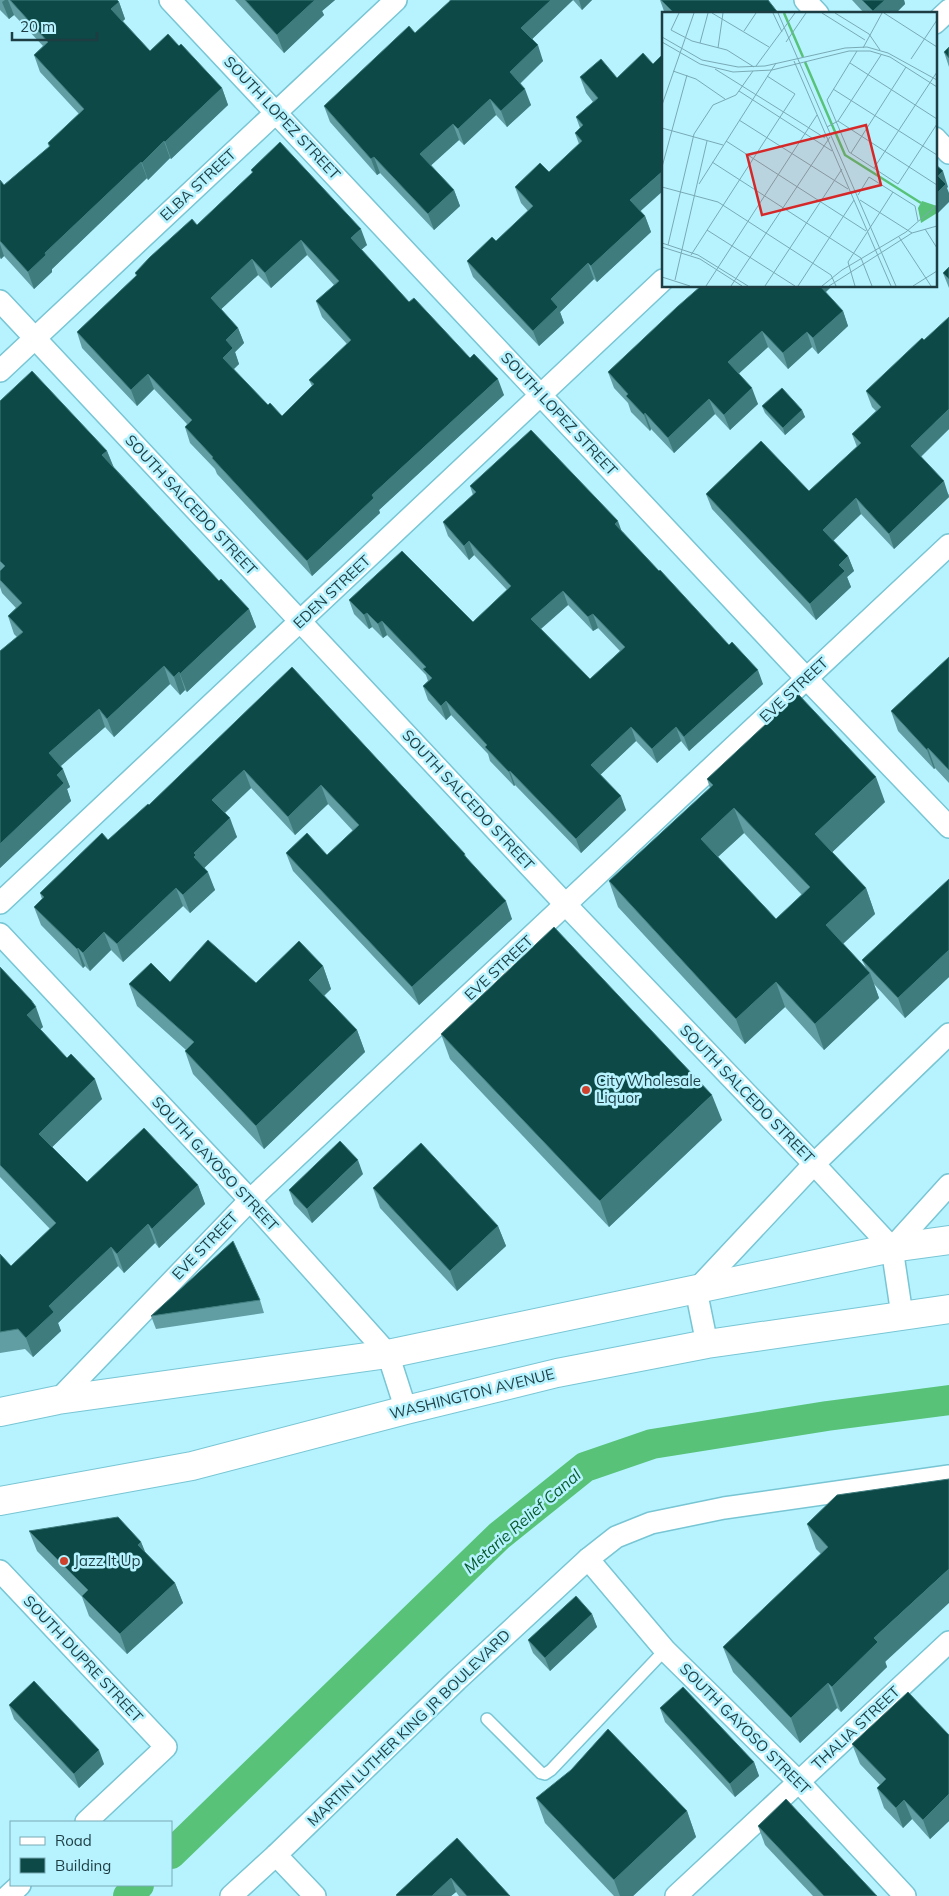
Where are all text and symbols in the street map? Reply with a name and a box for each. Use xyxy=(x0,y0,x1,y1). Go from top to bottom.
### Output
scale bar xyxy=(12,10,98,42)
inset map xyxy=(662,12,936,288)
text: 20 m xyxy=(20,17,55,36)
street label: SOUTH LOPEZ STREET xyxy=(220,52,345,183)
street label: ELBA STREET xyxy=(156,145,240,225)
street label: SOUTH LOPEZ STREET xyxy=(497,348,622,479)
street label: SOUTH SALCEDO STREET xyxy=(121,430,261,579)
street label: EDEN STREET xyxy=(289,551,374,632)
street label: EVE STREET xyxy=(755,653,832,726)
street label: SOUTH SALCEDO STREET xyxy=(398,725,538,874)
street label: EVE STREET xyxy=(460,931,537,1004)
street label: SOUTH SALCEDO STREET xyxy=(676,1020,819,1167)
place label: City Wholesale Liquor xyxy=(596,1071,701,1107)
marker: City Wholesale Liquor xyxy=(580,1084,592,1096)
street label: SOUTH GAYOSO STREET xyxy=(148,1092,283,1235)
street label: EVE STREET xyxy=(168,1208,242,1284)
street label: WASHINGTON AVENUE xyxy=(388,1364,556,1423)
water label: Metarie Relief Canal xyxy=(459,1465,585,1577)
place label: Jazz It Up xyxy=(74,1551,140,1570)
marker: Jazz It Up xyxy=(58,1555,70,1567)
street label: SOUTH DUPRE STREET xyxy=(20,1591,147,1726)
street label: MARTIN LUTHER KING JR BOULEVARD xyxy=(303,1625,514,1830)
street label: SOUTH GAYOSO STREET xyxy=(676,1659,815,1798)
street label: THALIA STREET xyxy=(808,1682,904,1773)
legend xyxy=(10,1821,172,1886)
text: Road xyxy=(55,1831,92,1850)
text: Building xyxy=(55,1856,111,1875)

